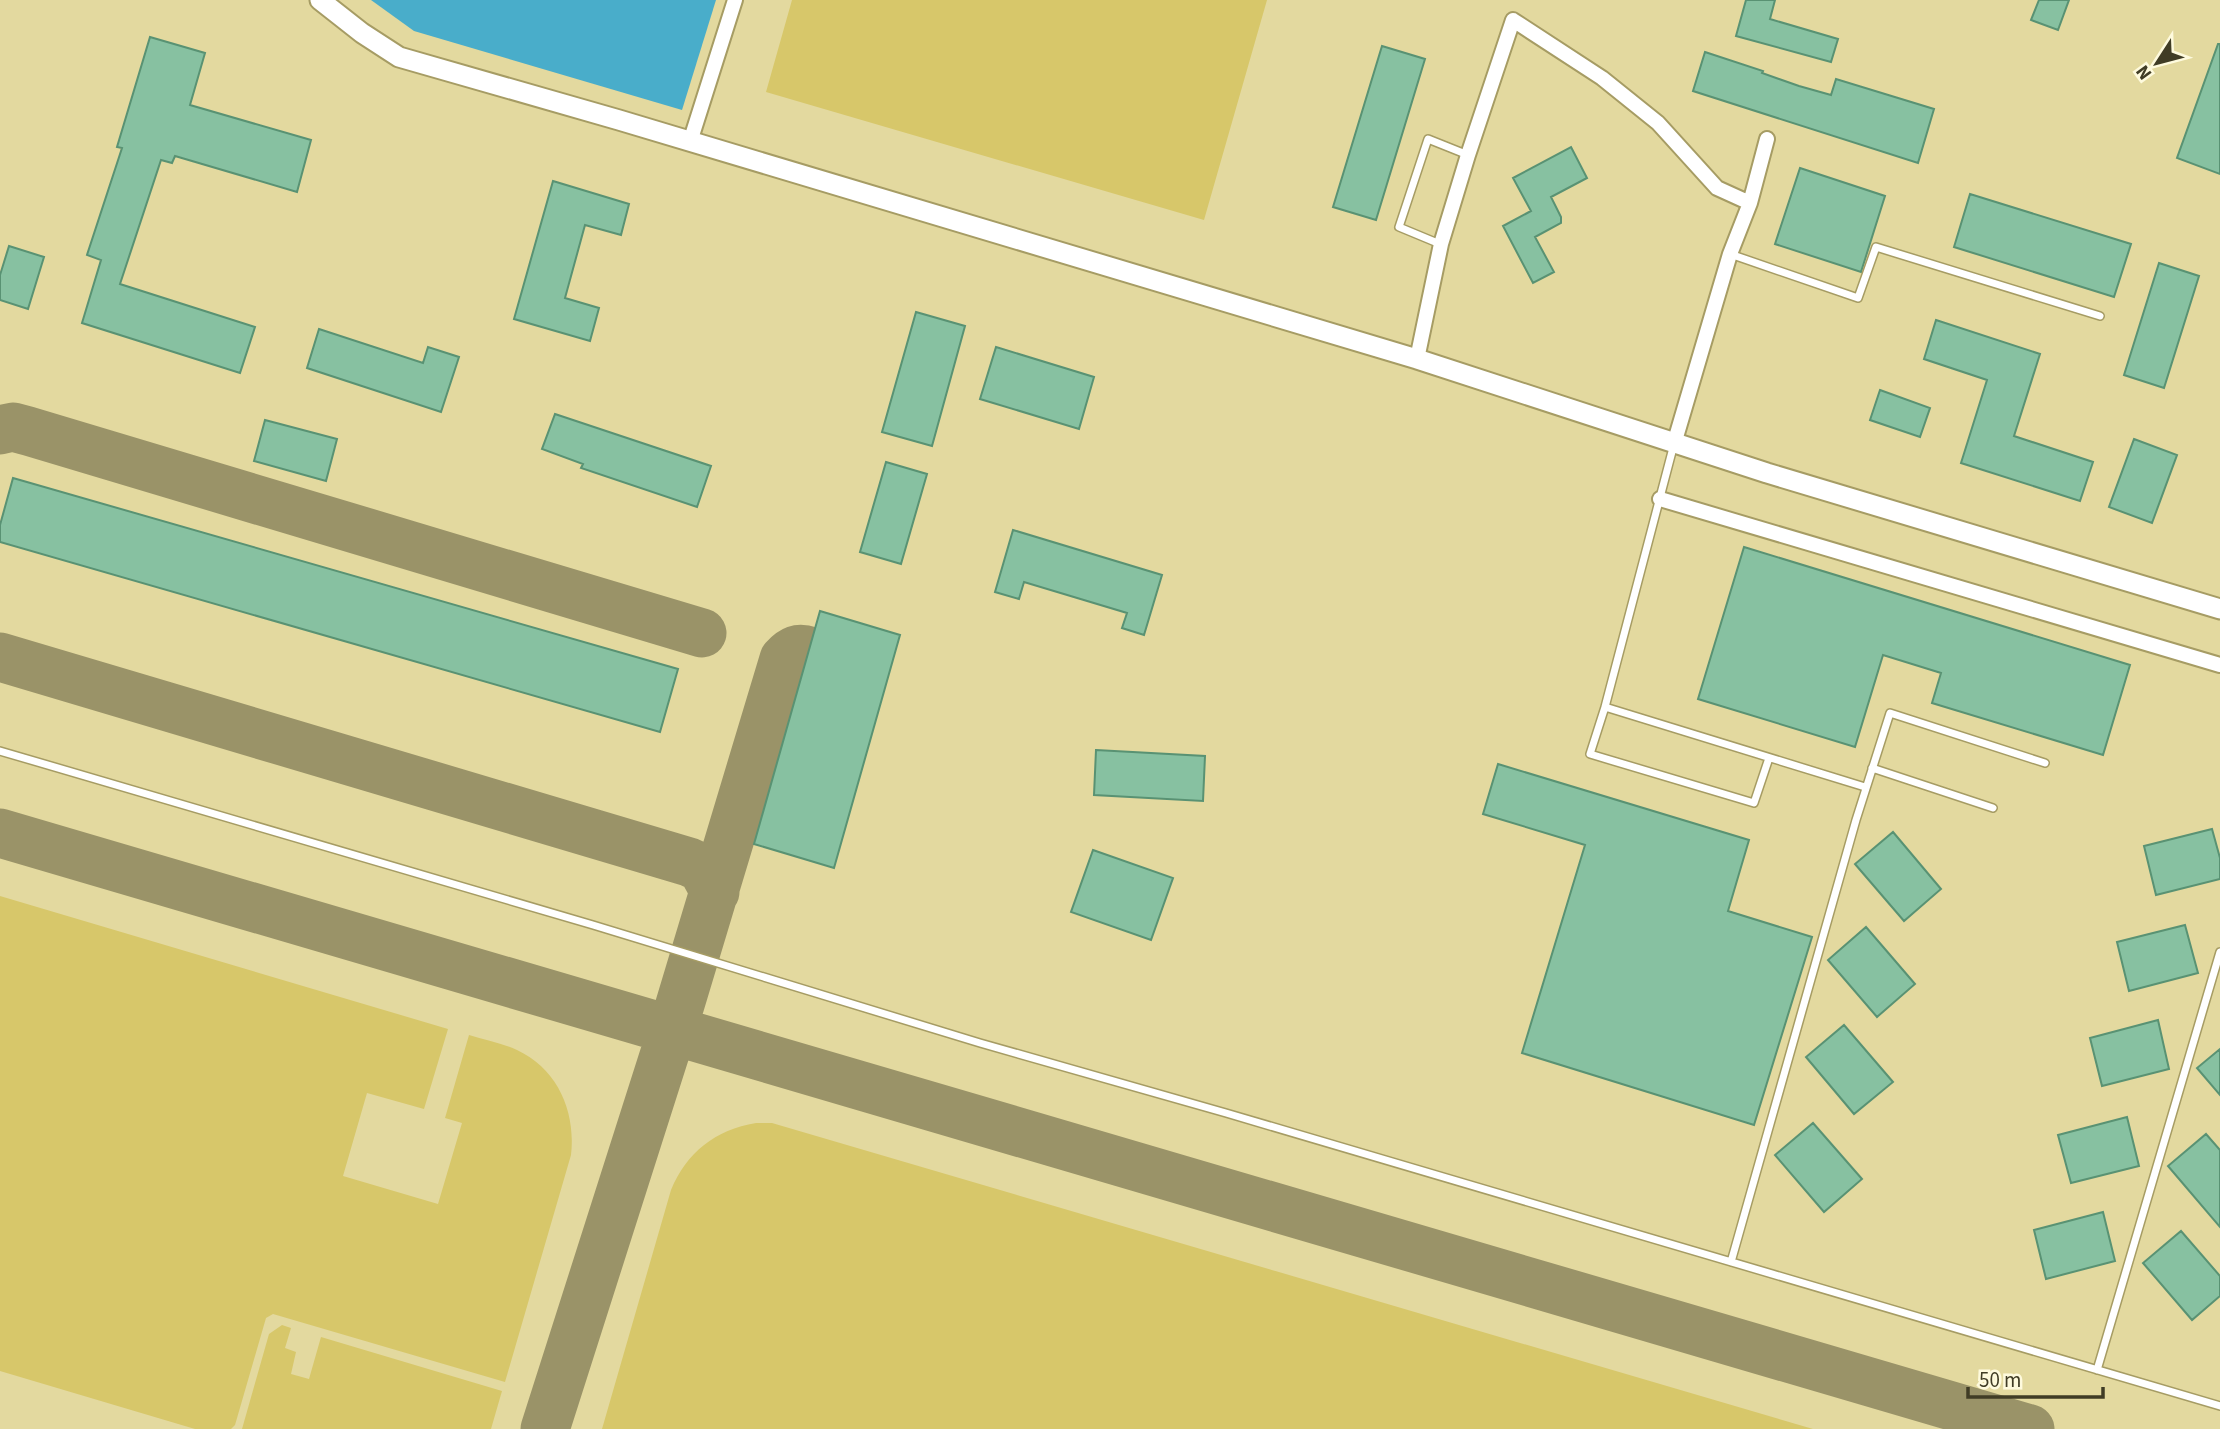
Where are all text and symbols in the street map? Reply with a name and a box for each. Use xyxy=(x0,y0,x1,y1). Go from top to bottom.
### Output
north arrow xyxy=(2122,28,2192,98)
text: N xyxy=(2130,59,2159,85)
scale bar xyxy=(1968,1356,2103,1400)
text: 50 m xyxy=(1979,1365,2021,1395)

